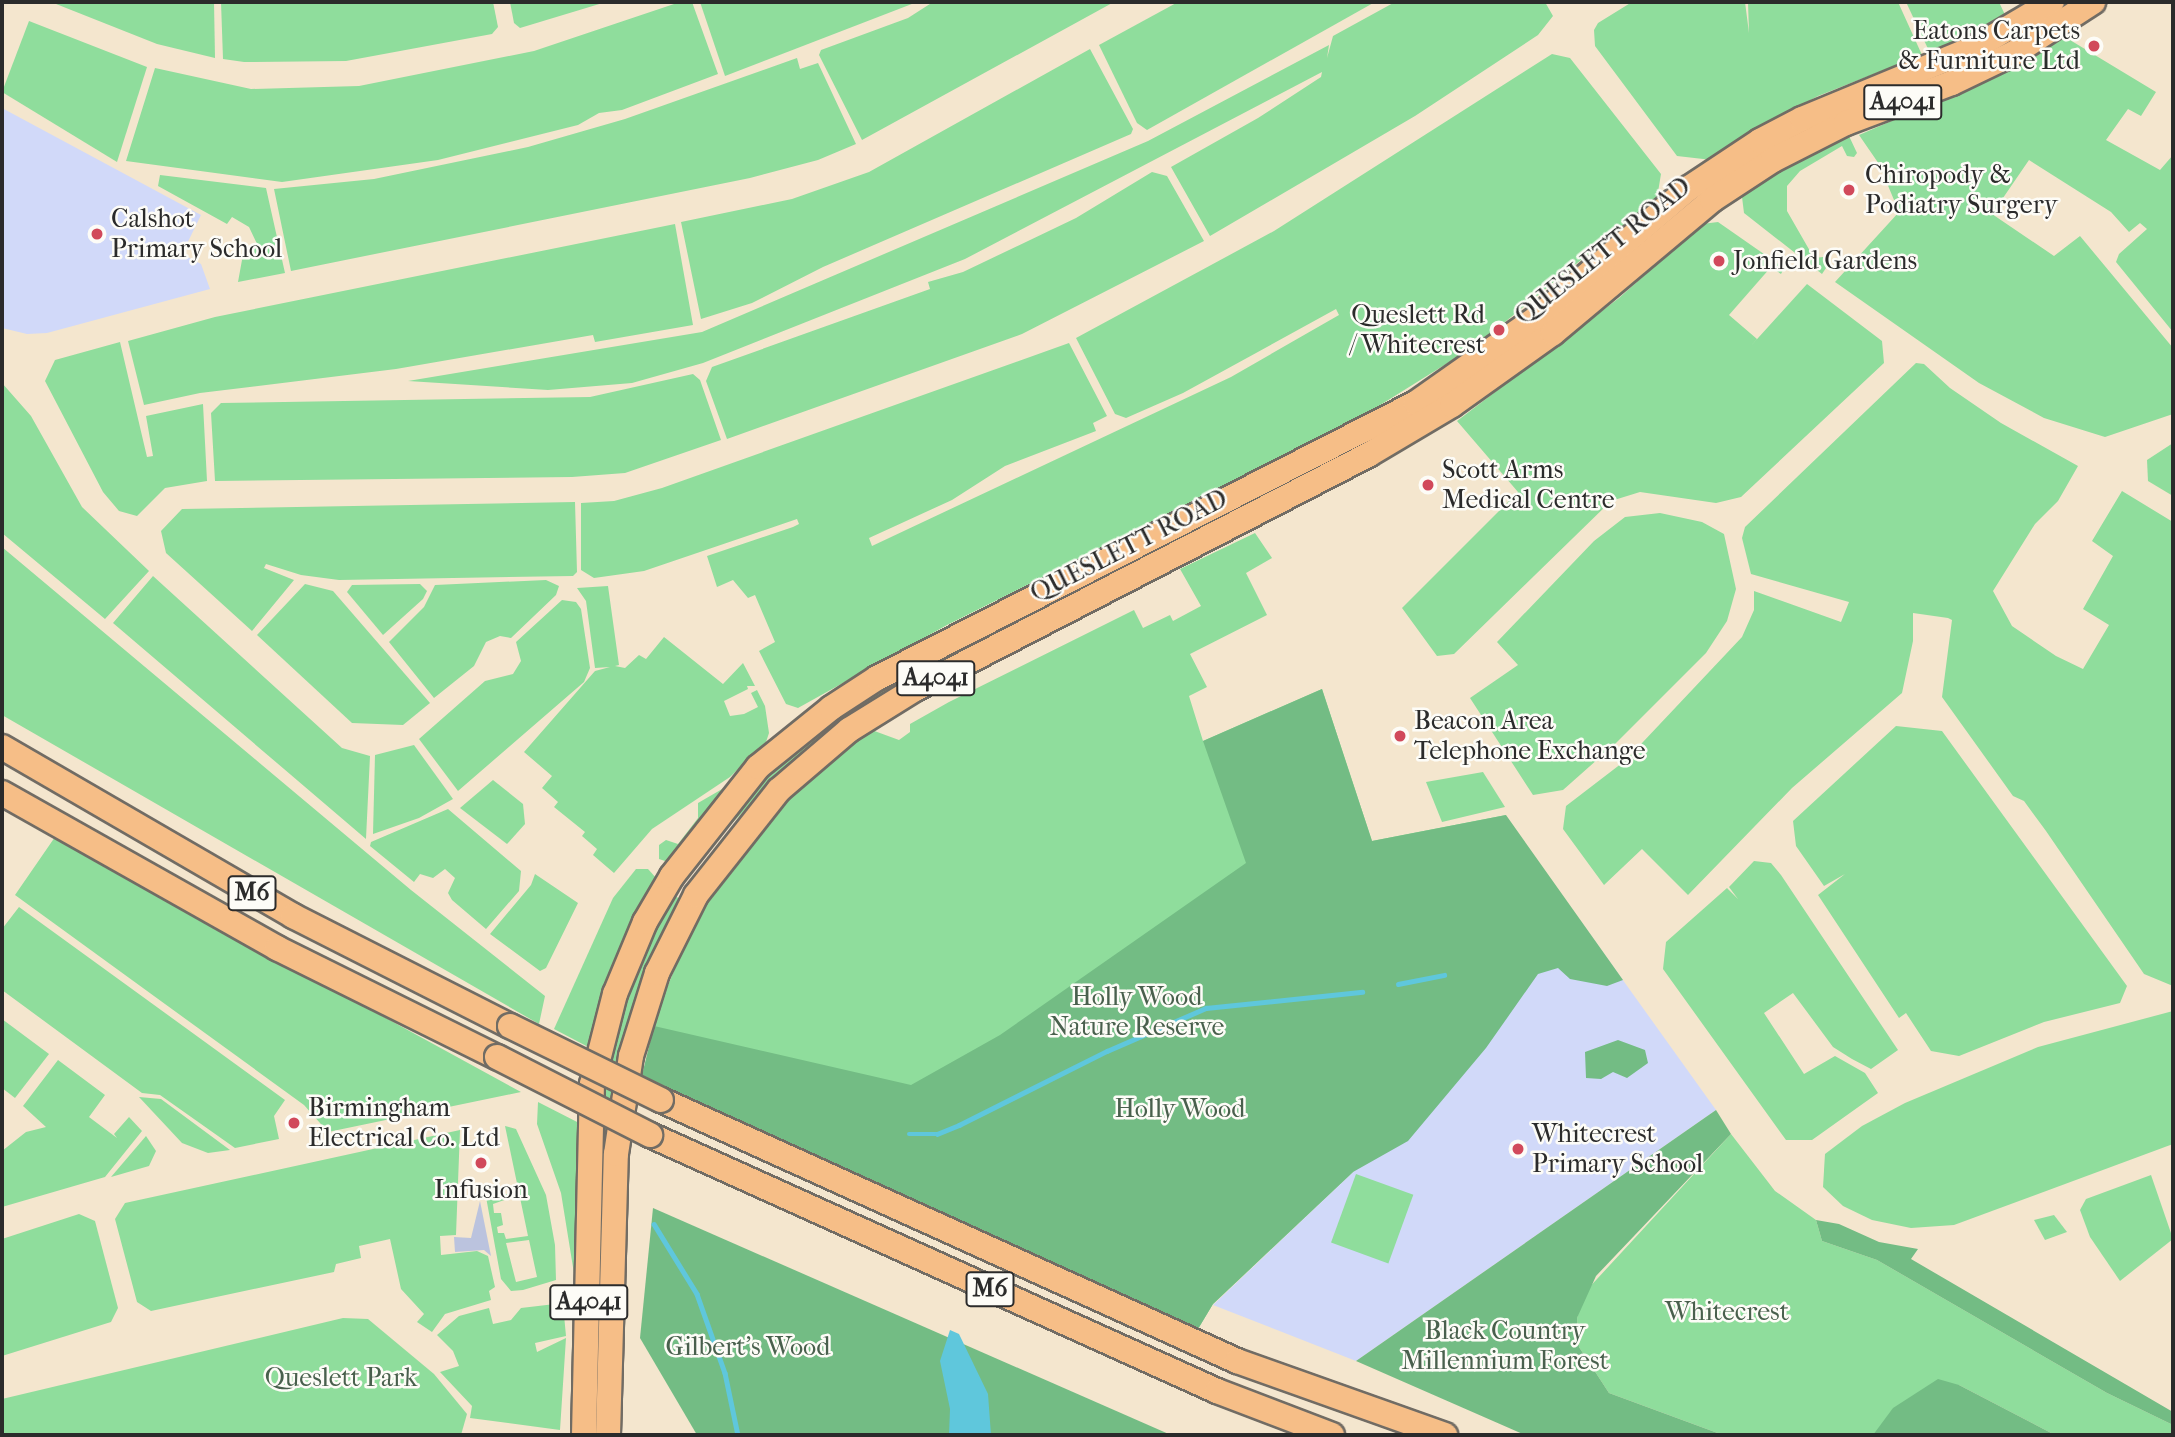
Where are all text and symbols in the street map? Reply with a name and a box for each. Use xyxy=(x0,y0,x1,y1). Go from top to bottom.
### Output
place label: Eatons Carpets & Furniture Ltd xyxy=(1898,15,2080,76)
marker: Eatons Carpets & Furniture Ltd xyxy=(2086,38,2102,54)
road number: A4041 xyxy=(1863,82,1943,122)
place label: Chiropody & Podiatry Surgery xyxy=(1865,159,2058,220)
street label: QUESLETT ROAD xyxy=(1509,171,1697,331)
marker: Chiropody & Podiatry Surgery xyxy=(1839,180,1859,200)
place label: Calshot Primary School xyxy=(111,203,282,264)
marker: Calshot Primary School xyxy=(89,226,105,242)
place label: Jonfield Gardens xyxy=(1733,245,1917,277)
marker: Jonfield Gardens xyxy=(1711,253,1727,269)
place label: Queslett Rd / Whitecrest xyxy=(1349,299,1485,360)
marker: Queslett Rd / Whitecrest xyxy=(1491,322,1507,338)
place label: Scott Arms Medical Centre xyxy=(1442,454,1615,516)
marker: Scott Arms Medical Centre xyxy=(1420,477,1436,493)
street label: QUESLETT ROAD xyxy=(1025,483,1233,609)
road number: A4041 xyxy=(896,658,976,698)
place label: Beacon Area Telephone Exchange xyxy=(1414,705,1646,766)
marker: Beacon Area Telephone Exchange xyxy=(1392,728,1408,744)
road number: M6 xyxy=(228,872,276,914)
park label: Holly Wood Nature Reserve xyxy=(1050,981,1224,1042)
place label: Birmingham Electrical Co. Ltd xyxy=(308,1092,500,1154)
park label: Holly Wood xyxy=(1115,1093,1245,1125)
marker: Birmingham Electrical Co. Ltd xyxy=(286,1115,302,1131)
place label: Whitecrest Primary School xyxy=(1532,1118,1703,1180)
marker: Whitecrest Primary School xyxy=(1510,1141,1526,1157)
marker: Infusion xyxy=(473,1155,489,1171)
place label: Infusion xyxy=(434,1174,528,1206)
road number: M6 xyxy=(965,1268,1014,1310)
road number: A4041 xyxy=(549,1282,629,1322)
park label: Whitecrest xyxy=(1665,1296,1789,1328)
park label: Black Country Millennium Forest xyxy=(1401,1315,1609,1376)
park label: Gilbert's Wood xyxy=(666,1331,830,1363)
park label: Queslett Park xyxy=(265,1362,417,1394)

